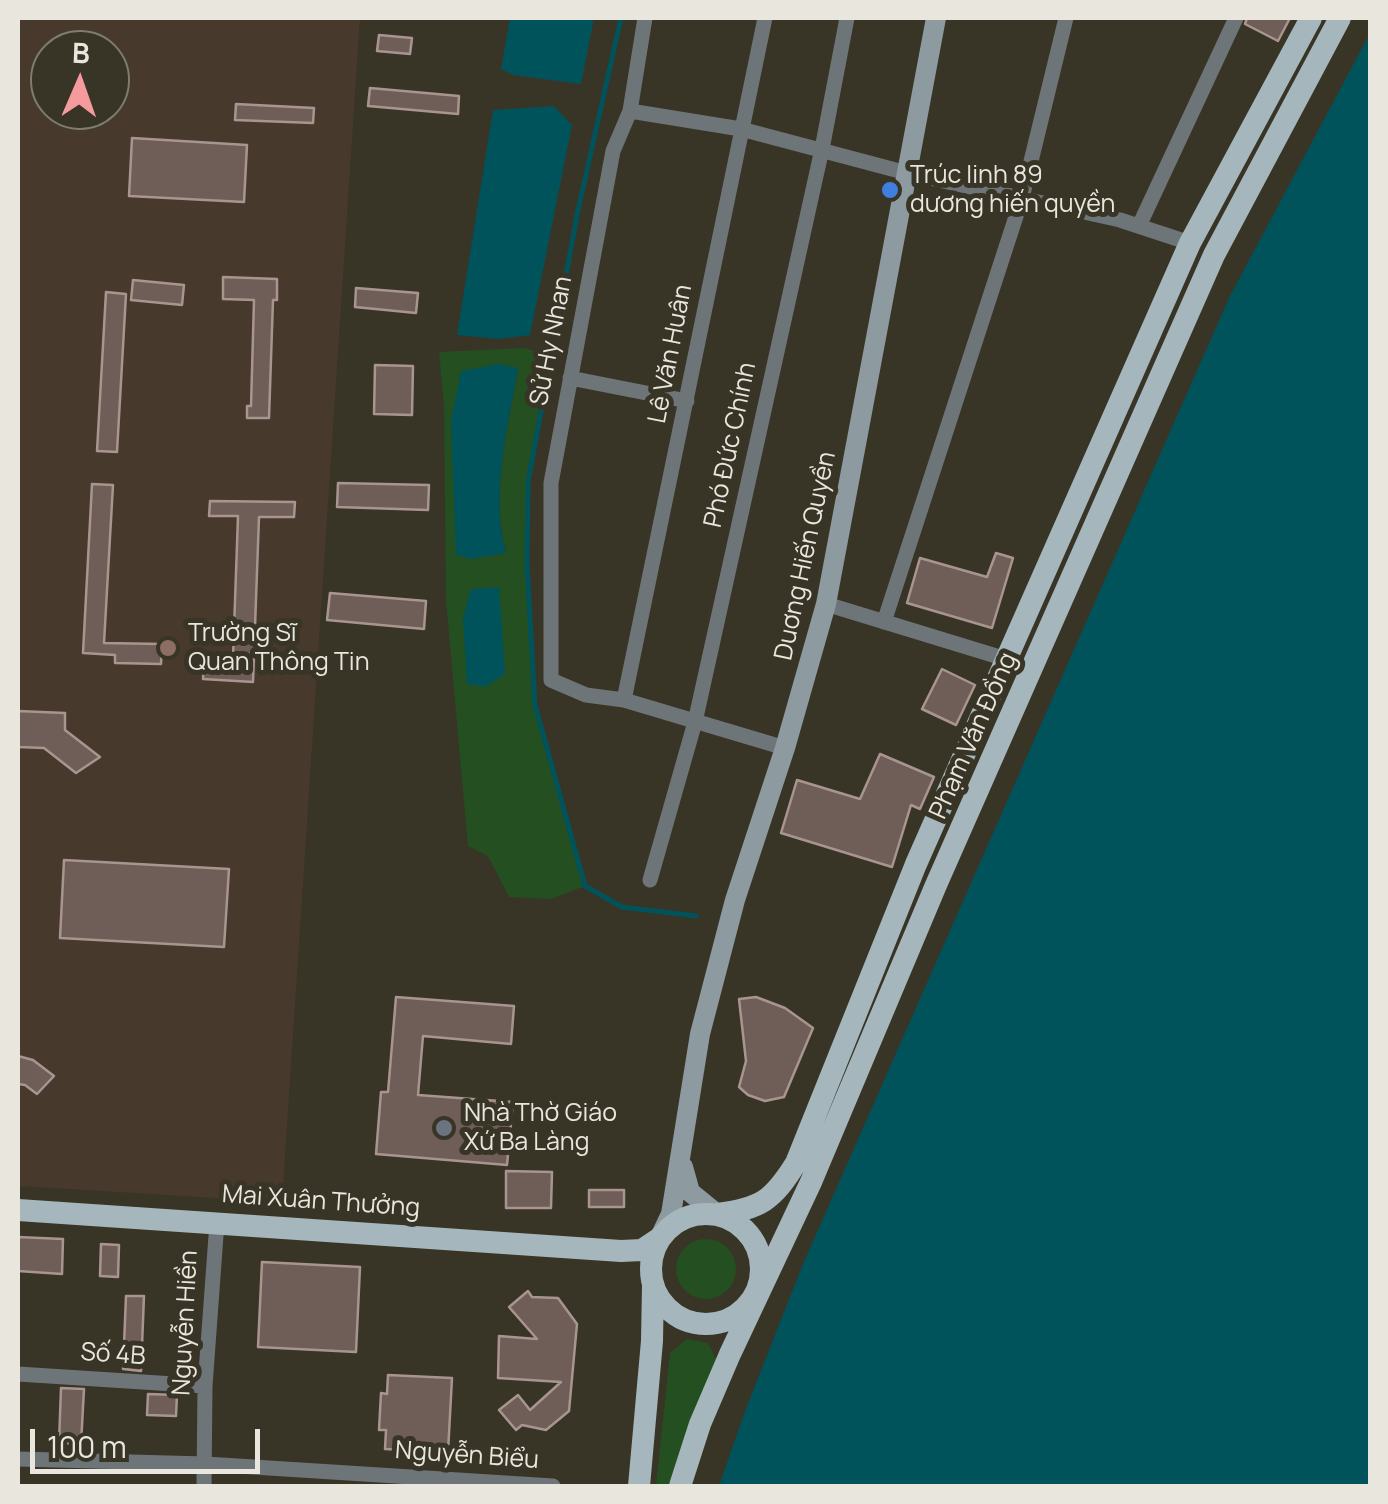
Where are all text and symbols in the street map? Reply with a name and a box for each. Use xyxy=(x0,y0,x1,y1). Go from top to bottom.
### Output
north arrow xyxy=(30,30,130,130)
text: B xyxy=(71,33,90,71)
place label: Trúc linh 89 dương hiến quyền xyxy=(910,161,1115,220)
marker: Trúc linh 89 dương hiến quyền xyxy=(879,179,901,201)
street label: Sử Hy Nhan xyxy=(525,274,579,408)
street label: Lê Văn Huân xyxy=(643,282,699,426)
street label: Phó Đức Chính xyxy=(699,360,763,530)
street label: Duơng Hiến Quyền xyxy=(769,449,843,663)
place label: Trường Sĩ Quan Thông Tin xyxy=(188,619,369,678)
marker: Trường Sĩ Quan Thông Tin xyxy=(157,637,179,659)
street label: Phạm Văn Đồng xyxy=(924,648,1024,824)
place label: Nhà Thờ Giáo Xứ Ba Làng xyxy=(464,1099,617,1158)
marker: Nhà Thờ Giáo Xứ Ba Làng xyxy=(433,1117,455,1139)
street label: Mai Xuân Thưởng xyxy=(221,1180,421,1224)
street label: Nguyễn Hiền xyxy=(167,1250,205,1396)
street label: Số 4B xyxy=(79,1338,147,1372)
scale bar xyxy=(35,1409,265,1471)
text: 100 m xyxy=(47,1426,127,1467)
street label: Nguyễn Biểu xyxy=(394,1436,540,1476)

